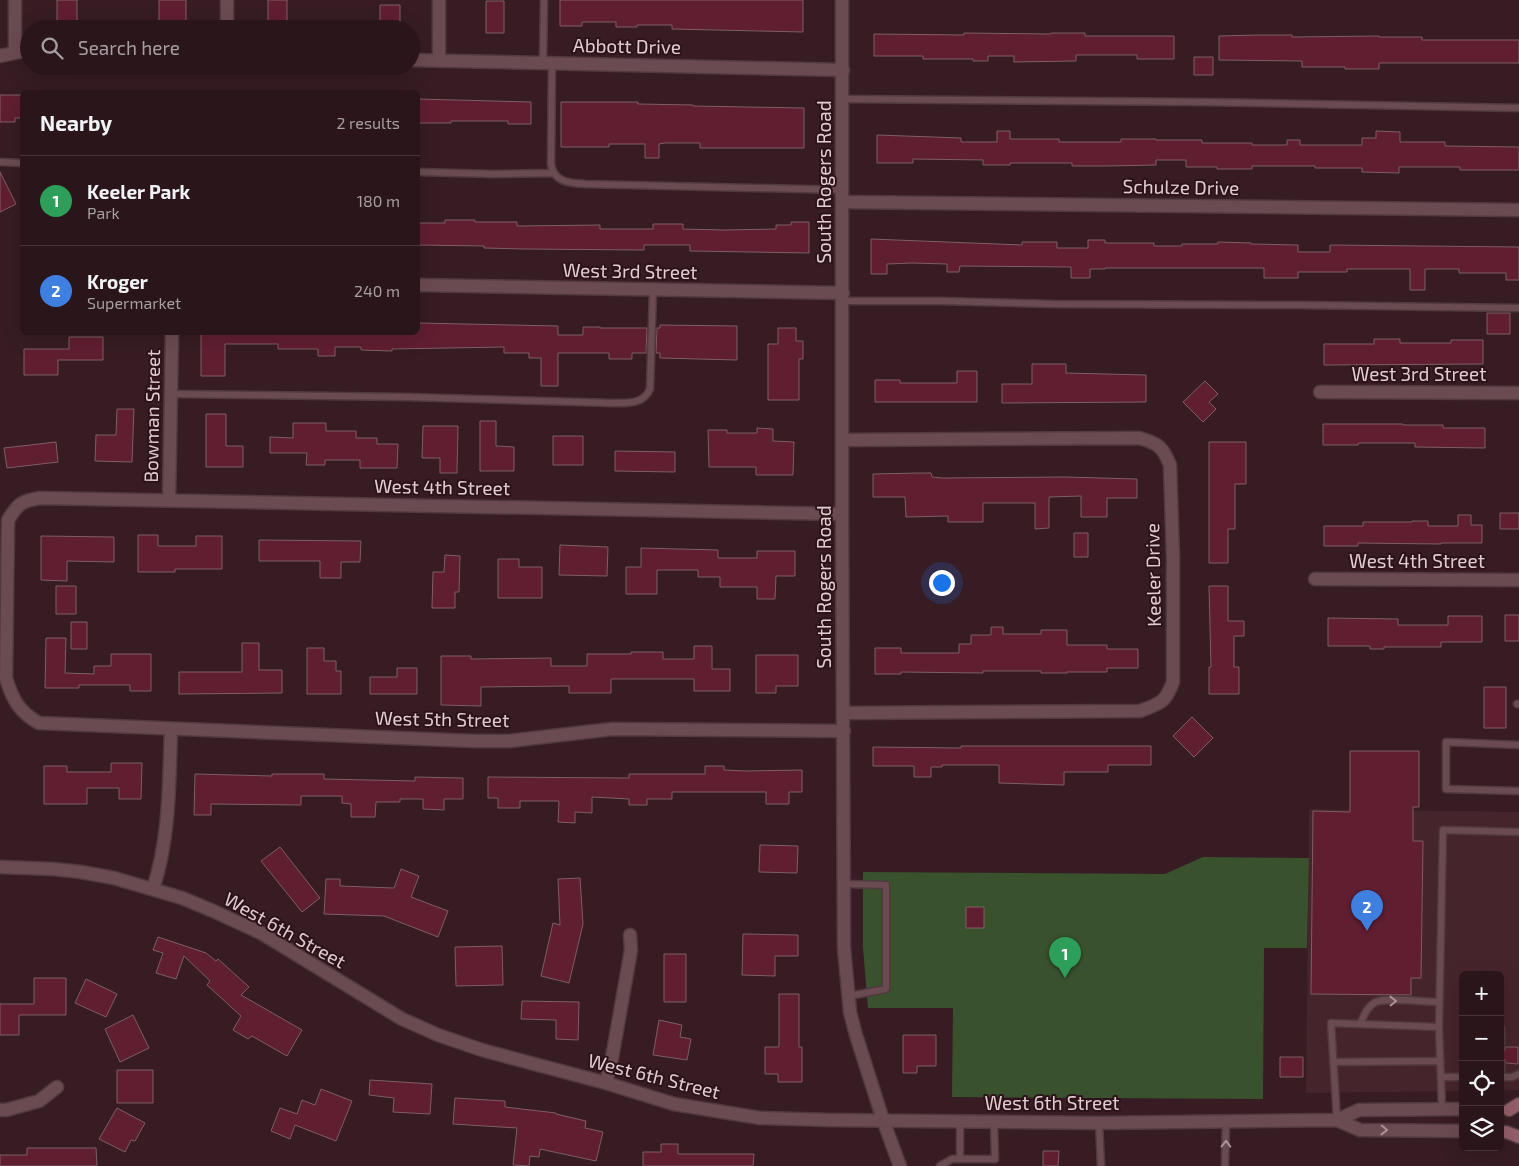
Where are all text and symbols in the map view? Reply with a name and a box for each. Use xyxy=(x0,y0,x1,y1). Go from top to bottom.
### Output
search box xyxy=(20,20,420,75)
street label: Abbott Drive xyxy=(573,33,681,58)
icon: search xyxy=(38,34,66,62)
text: Search here xyxy=(78,36,180,59)
street label: South Rogers Road xyxy=(812,100,835,264)
text: Nearby xyxy=(40,110,112,135)
text: 2 results xyxy=(337,113,400,132)
street label: Schulze Drive xyxy=(1122,174,1240,199)
text: Keeler Park xyxy=(87,180,190,203)
text: 1 xyxy=(53,191,59,210)
text: 180 m xyxy=(357,191,400,210)
text: Park xyxy=(87,203,120,222)
street label: West 3rd Street xyxy=(562,258,698,283)
text: Kroger xyxy=(87,270,148,293)
text: 2 xyxy=(51,281,61,300)
text: 240 m xyxy=(354,281,400,300)
text: Supermarket xyxy=(87,293,181,312)
street label: Bowman Street xyxy=(139,349,164,483)
street label: West 3rd Street xyxy=(1352,362,1486,385)
street label: West 4th Street xyxy=(374,474,510,499)
street label: South Rogers Road xyxy=(812,505,835,669)
street label: Keeler Drive xyxy=(1140,523,1165,627)
street label: West 4th Street xyxy=(1349,549,1485,572)
your location xyxy=(929,570,955,596)
street label: West 5th Street xyxy=(375,706,509,731)
street label: West 6th Street xyxy=(221,887,350,972)
pin: 2 xyxy=(1351,890,1383,931)
pin: 1 xyxy=(1049,937,1081,978)
map controls xyxy=(1459,971,1504,1151)
button: + xyxy=(1459,971,1504,1016)
one-way arrow xyxy=(1390,996,1398,1006)
button: − xyxy=(1459,1016,1504,1061)
street label: West 6th Street xyxy=(586,1048,722,1103)
button: locate xyxy=(1459,1061,1504,1106)
street label: West 6th Street xyxy=(984,1091,1120,1114)
button: layers xyxy=(1459,1106,1504,1151)
one-way arrow xyxy=(1380,1125,1388,1136)
one-way arrow xyxy=(1221,1139,1231,1147)

